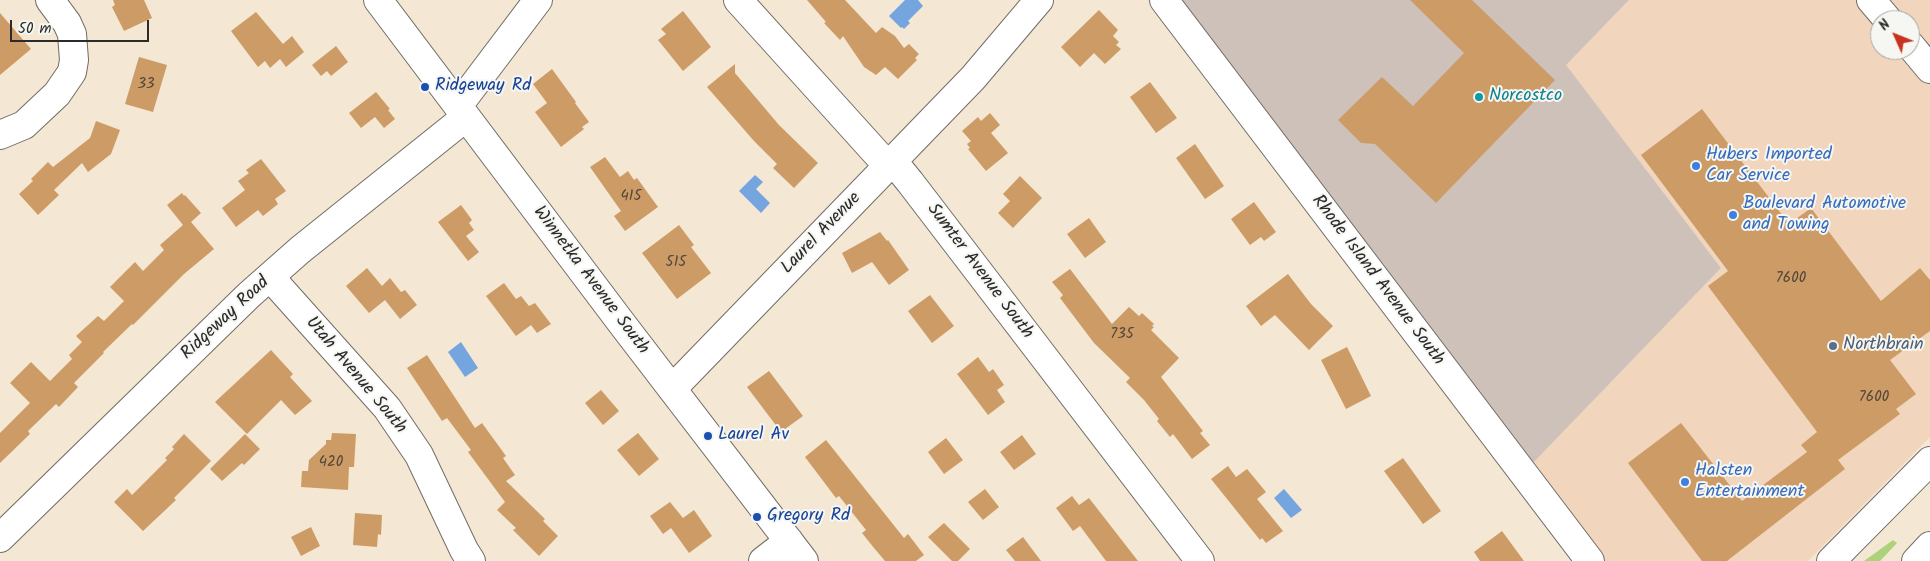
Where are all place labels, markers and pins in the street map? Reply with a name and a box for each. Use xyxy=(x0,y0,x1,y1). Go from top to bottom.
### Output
place label: Ridgeway Rd xyxy=(435,76,531,98)
marker: Ridgeway Rd xyxy=(419,81,431,93)
place label: Norcostco xyxy=(1489,86,1562,108)
marker: Norcostco xyxy=(1473,91,1485,103)
place label: Hubers Imported Car Service xyxy=(1706,145,1832,188)
marker: Hubers Imported Car Service xyxy=(1690,160,1702,172)
place label: Boulevard Automotive and Towing xyxy=(1743,194,1906,236)
marker: Boulevard Automotive and Towing xyxy=(1727,209,1739,221)
place label: Northbrain xyxy=(1843,335,1924,357)
marker: Northbrain xyxy=(1827,340,1839,352)
place label: Laurel Av xyxy=(718,425,789,447)
marker: Laurel Av xyxy=(702,430,714,442)
place label: Halsten Entertainment xyxy=(1695,461,1804,504)
marker: Halsten Entertainment xyxy=(1679,476,1691,488)
place label: Gregory Rd xyxy=(767,506,850,528)
marker: Gregory Rd xyxy=(751,511,763,523)

